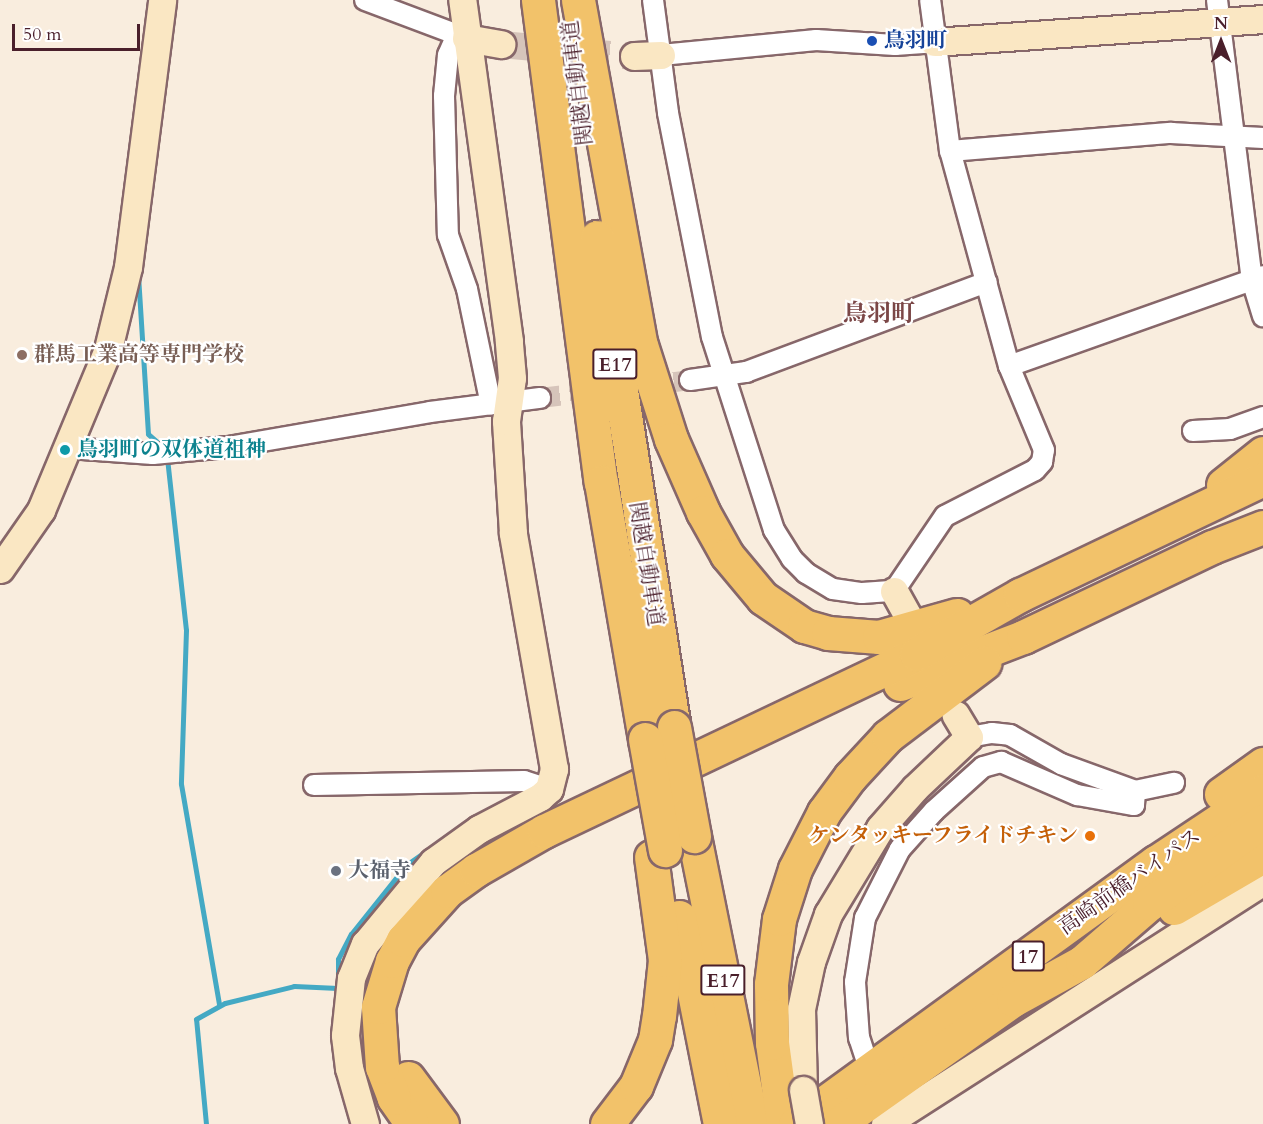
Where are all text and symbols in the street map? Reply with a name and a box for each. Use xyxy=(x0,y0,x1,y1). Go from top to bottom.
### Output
scale bar xyxy=(15,12,142,50)
north arrow xyxy=(1191,12,1251,72)
text: N xyxy=(1214,13,1228,35)
street label: 関越自動車道 xyxy=(558,19,598,147)
text: 50 m xyxy=(23,22,62,47)
place label: 鳥羽町 xyxy=(884,28,947,54)
marker: 鳥羽町 xyxy=(865,34,879,48)
district label: 鳥羽町 xyxy=(843,300,915,328)
place label: 群馬工業高等専門学校 xyxy=(34,342,244,368)
road number: E17 xyxy=(591,347,639,381)
marker: 群馬工業高等専門学校 xyxy=(15,348,29,362)
place label: 鳥羽町の双体道祖神 xyxy=(77,437,266,463)
marker: 鳥羽町の双体道祖神 xyxy=(58,443,72,457)
street label: 関越自動車道 xyxy=(624,500,668,628)
place label: ケンタッキーフライドチキン xyxy=(805,823,1078,849)
street label: 高崎前橋バイパス xyxy=(1054,823,1206,941)
marker: ケンタッキーフライドチキン xyxy=(1083,829,1097,843)
place label: 大福寺 xyxy=(348,858,411,884)
marker: 大福寺 xyxy=(329,864,343,878)
road number: 17 xyxy=(1012,939,1044,973)
road number: E17 xyxy=(699,963,747,997)

